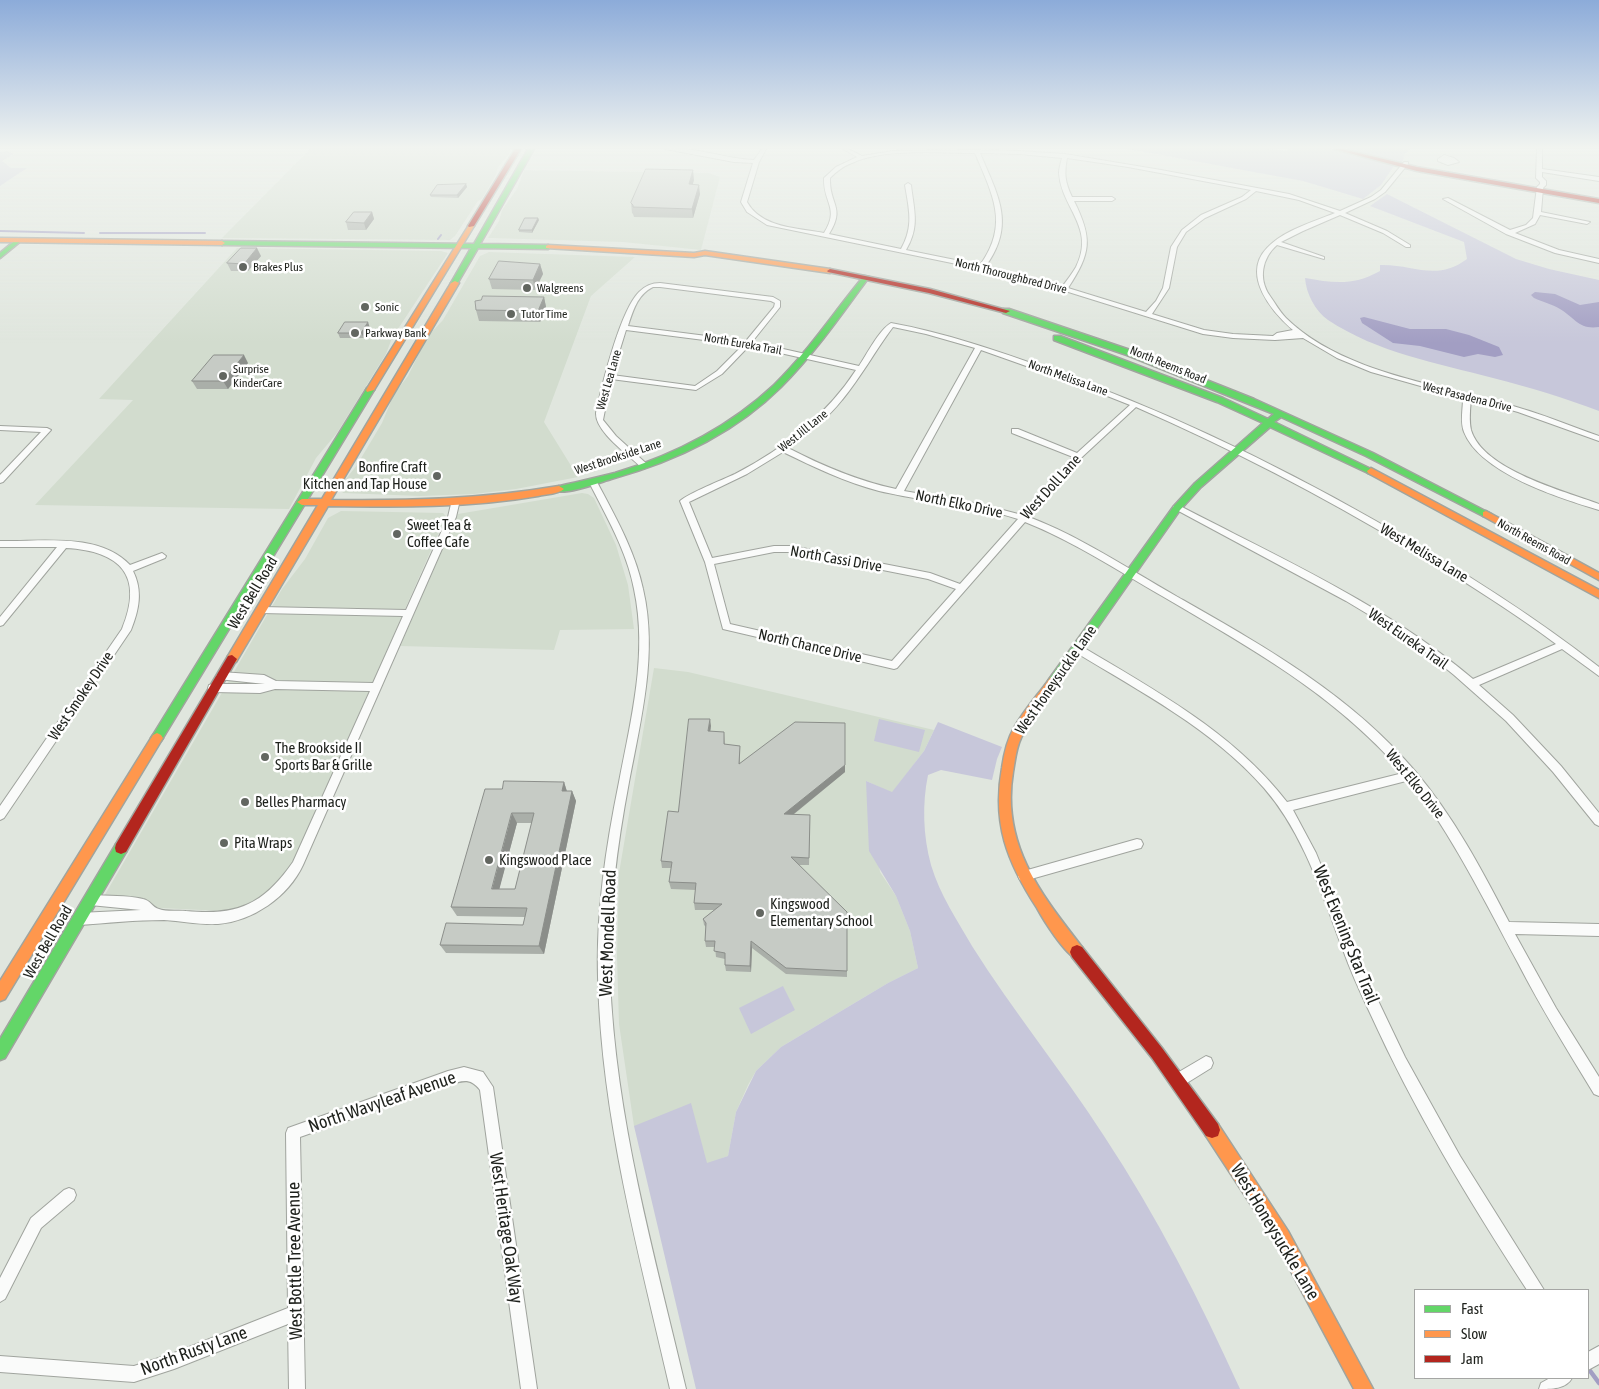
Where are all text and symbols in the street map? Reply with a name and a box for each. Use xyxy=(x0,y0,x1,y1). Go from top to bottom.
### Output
street label: North Thoroughbred Drive xyxy=(954,255,1068,297)
place label: Brakes Plus xyxy=(253,260,303,274)
marker: Brakes Plus xyxy=(237,261,249,273)
place label: Walgreens xyxy=(537,281,584,295)
marker: Walgreens xyxy=(521,282,533,294)
place label: Sonic xyxy=(375,300,399,314)
marker: Sonic xyxy=(359,301,371,313)
place label: Tutor Time xyxy=(521,307,567,321)
marker: Tutor Time xyxy=(505,308,517,320)
place label: Parkway Bank xyxy=(365,326,427,340)
marker: Parkway Bank xyxy=(349,327,361,339)
street label: North Eureka Trail xyxy=(703,330,783,358)
street label: North Reems Road xyxy=(1128,343,1208,387)
street label: West Lea Lane xyxy=(594,348,624,412)
street label: North Melissa Lane xyxy=(1026,357,1110,399)
place label: Surprise KinderCare xyxy=(233,362,282,390)
marker: Surprise KinderCare xyxy=(217,370,229,382)
street label: West Pasadena Drive xyxy=(1421,379,1513,415)
street label: West Jill Lane xyxy=(775,407,831,455)
street label: West Brookside Lane xyxy=(573,436,663,478)
street label: West Doll Lane xyxy=(1017,451,1085,523)
place label: Bonfire Craft Kitchen and Tap House xyxy=(303,458,427,493)
marker: Bonfire Craft Kitchen and Tap House xyxy=(431,470,443,482)
street label: North Elko Drive xyxy=(914,486,1004,522)
place label: Sweet Tea & Coffee Cafe xyxy=(407,516,471,551)
street label: North Reems Road xyxy=(1495,516,1573,568)
street label: West Melissa Lane xyxy=(1377,520,1471,586)
marker: Sweet Tea & Coffee Cafe xyxy=(391,528,403,540)
street label: North Cassi Drive xyxy=(789,542,883,576)
street label: West Bell Road xyxy=(224,553,282,633)
street label: West Eureka Trail xyxy=(1364,605,1452,673)
street label: West Honeysuckle Lane xyxy=(1012,622,1100,738)
street label: North Chance Drive xyxy=(757,625,863,667)
street label: West Smokey Drive xyxy=(45,648,117,744)
place label: The Brookside II Sports Bar & Grille xyxy=(275,739,372,774)
street label: West Elko Drive xyxy=(1382,746,1448,822)
marker: The Brookside II Sports Bar & Grille xyxy=(259,751,271,763)
place label: Belles Pharmacy xyxy=(255,793,346,811)
marker: Belles Pharmacy xyxy=(239,796,251,808)
place label: Pita Wraps xyxy=(234,834,292,852)
marker: Pita Wraps xyxy=(218,837,230,849)
place label: Kingswood Place xyxy=(499,851,592,869)
marker: Kingswood Place xyxy=(483,854,495,866)
street label: West Evening Star Trail xyxy=(1308,863,1384,1007)
street label: West Mondell Road xyxy=(595,869,621,997)
place label: Kingswood Elementary School xyxy=(770,895,873,930)
street label: West Bell Road xyxy=(20,902,76,982)
marker: Kingswood Elementary School xyxy=(754,907,766,919)
street label: North Wavyleaf Avenue xyxy=(305,1067,459,1137)
street label: West Heritage Oak Way xyxy=(485,1151,527,1305)
street label: West Honeysuckle Lane xyxy=(1226,1160,1324,1304)
street label: West Bottle Tree Avenue xyxy=(283,1182,307,1340)
legend xyxy=(1414,1289,1589,1379)
text: Fast xyxy=(1461,1300,1483,1317)
street label: North Rusty Lane xyxy=(138,1322,250,1380)
text: Slow xyxy=(1461,1325,1487,1342)
text: Jam xyxy=(1461,1350,1484,1367)

